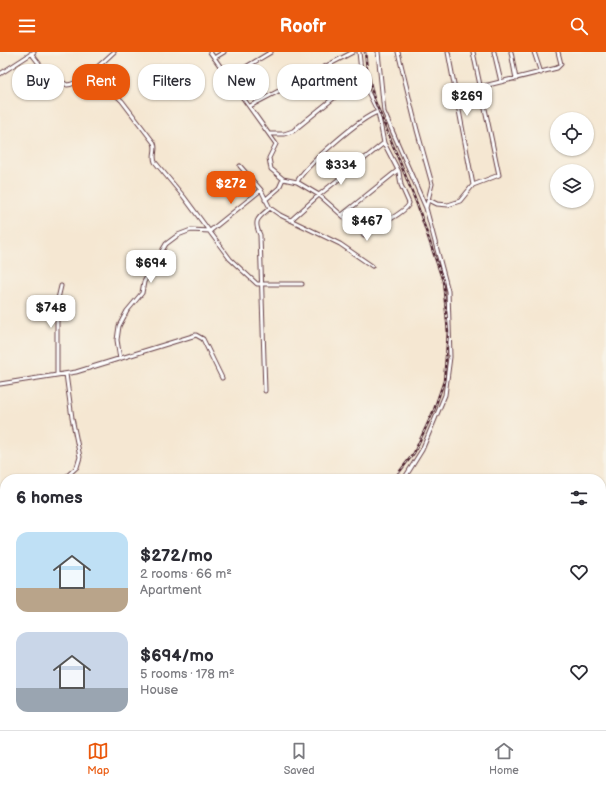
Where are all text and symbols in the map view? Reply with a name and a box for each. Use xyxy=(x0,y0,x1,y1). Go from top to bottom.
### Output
icon: menu xyxy=(16,15,38,37)
icon: search xyxy=(568,15,590,37)
text: Roofr xyxy=(280,16,326,37)
chip: Buy xyxy=(12,64,64,100)
chip: Rent xyxy=(72,64,130,100)
chip: Filters xyxy=(138,64,205,100)
chip: New xyxy=(213,64,269,100)
chip: Apartment xyxy=(277,64,372,100)
pin: $269 xyxy=(443,83,491,117)
text: $269 xyxy=(451,88,483,104)
map controls xyxy=(550,112,594,208)
button: locate xyxy=(550,112,594,156)
pin: $334 xyxy=(317,152,365,186)
text: $334 xyxy=(325,157,357,173)
button: layers xyxy=(550,164,594,208)
pin: $272 xyxy=(207,171,255,205)
text: $272 xyxy=(216,176,246,192)
pin: $467 xyxy=(343,208,391,242)
text: $467 xyxy=(351,213,383,229)
pin: $694 xyxy=(127,250,175,284)
text: $694 xyxy=(135,255,167,271)
pin: $748 xyxy=(27,295,75,329)
text: $748 xyxy=(35,300,67,316)
icon: filters xyxy=(568,487,590,509)
text: 6 homes xyxy=(16,488,83,508)
text: $272/mo xyxy=(140,546,213,566)
icon: home xyxy=(48,548,96,596)
icon: heart xyxy=(568,561,590,583)
text: 2 rooms · 66 m² xyxy=(140,566,232,582)
text: Apartment xyxy=(140,582,201,598)
text: $694/mo xyxy=(140,646,214,666)
icon: home xyxy=(48,648,96,696)
icon: heart xyxy=(568,661,590,683)
text: 5 rooms · 178 m² xyxy=(140,666,235,682)
text: House xyxy=(140,682,178,698)
tab: Map xyxy=(87,740,109,777)
tab: Saved xyxy=(284,740,315,777)
tab: Home xyxy=(489,740,519,777)

